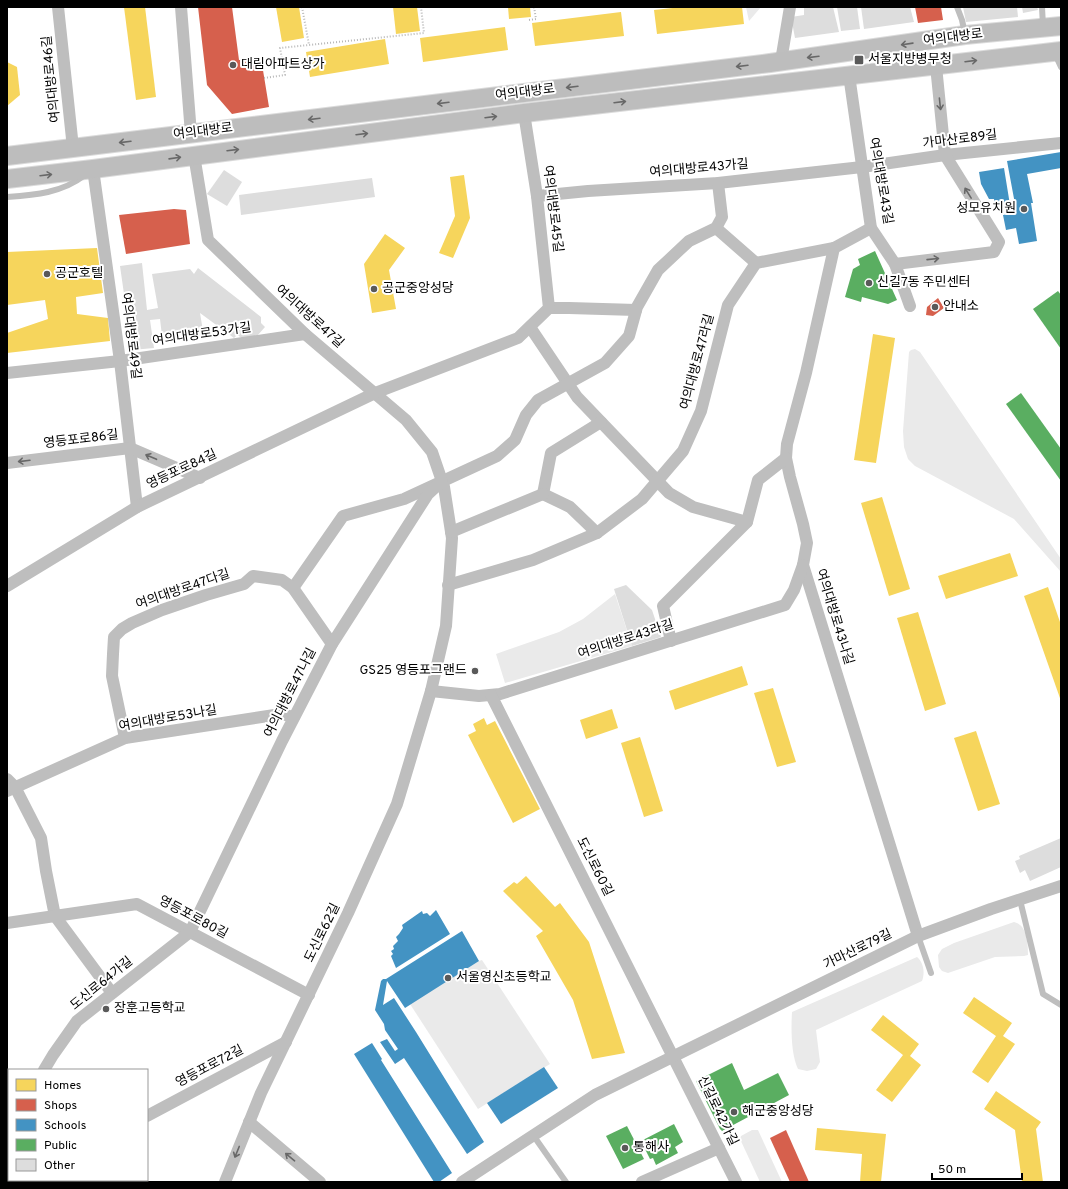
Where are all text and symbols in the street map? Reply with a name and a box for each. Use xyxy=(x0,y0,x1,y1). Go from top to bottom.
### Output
street label: 여의대방로 xyxy=(922,26,984,50)
street label: 여의대방로46길 xyxy=(39,35,65,123)
one-way arrow xyxy=(901,40,914,48)
place label: 서울지방병무청 xyxy=(868,52,952,68)
one-way arrow xyxy=(807,53,820,61)
marker: 서울지방병무청 xyxy=(853,54,865,66)
place label: 대림아파트상가 xyxy=(241,57,325,73)
one-way arrow xyxy=(964,58,977,65)
marker: 대림아파트상가 xyxy=(228,60,238,70)
one-way arrow xyxy=(736,62,749,70)
street label: 여의대방로 xyxy=(494,81,556,105)
one-way arrow xyxy=(566,83,579,91)
one-way arrow xyxy=(936,97,943,110)
one-way arrow xyxy=(613,98,626,105)
one-way arrow xyxy=(437,99,450,107)
one-way arrow xyxy=(484,113,497,121)
one-way arrow xyxy=(308,115,321,123)
street label: 여의대방로 xyxy=(172,120,234,144)
street label: 가마산로89길 xyxy=(922,127,998,153)
one-way arrow xyxy=(355,130,368,137)
street label: 여의대방로43길 xyxy=(865,136,895,226)
one-way arrow xyxy=(119,138,132,146)
one-way arrow xyxy=(226,146,239,154)
one-way arrow xyxy=(168,154,181,162)
street label: 여의대방로43가길 xyxy=(649,157,749,181)
street label: 여의대방로45길 xyxy=(539,164,565,254)
one-way arrow xyxy=(39,171,52,179)
one-way arrow xyxy=(964,187,972,199)
place label: 성모유치원 xyxy=(956,201,1016,217)
marker: 성모유치원 xyxy=(1019,204,1029,214)
one-way arrow xyxy=(926,255,939,263)
place label: 공군호텔 xyxy=(55,266,103,282)
marker: 공군호텔 xyxy=(42,269,52,279)
place label: 신길7동 주민센터 xyxy=(877,275,971,291)
marker: 신길7동 주민센터 xyxy=(864,278,874,288)
place label: 공군중앙성당 xyxy=(382,281,454,297)
street label: 여의대방로47길 xyxy=(272,282,346,352)
marker: 공군중앙성당 xyxy=(369,284,379,294)
street label: 여의대방로49길 xyxy=(117,292,143,380)
place label: 안내소 xyxy=(943,299,979,315)
marker: 안내소 xyxy=(930,302,940,312)
street label: 여의대방로47라길 xyxy=(678,312,718,412)
street label: 여의대방로53가길 xyxy=(152,320,252,350)
street label: 영등포로86길 xyxy=(43,427,119,453)
street label: 영등포로84길 xyxy=(144,447,220,493)
one-way arrow xyxy=(145,453,157,460)
one-way arrow xyxy=(18,457,31,465)
street label: 여의대방로47다길 xyxy=(134,566,232,614)
street label: 여의대방로43나길 xyxy=(812,567,856,667)
street label: 여의대방로43라길 xyxy=(576,617,676,663)
street label: 여의대방로47나길 xyxy=(262,646,320,740)
place label: GS25 영등포그랜드 xyxy=(360,663,467,679)
marker: GS25 영등포그랜드 xyxy=(470,666,480,676)
street label: 여의대방로53나길 xyxy=(118,702,218,736)
street label: 도신로60길 xyxy=(572,835,616,899)
street label: 영등포로80길 xyxy=(156,893,230,943)
street label: 도신로62길 xyxy=(302,901,344,965)
street label: 가마산로79길 xyxy=(821,927,895,973)
street label: 도신로64가길 xyxy=(68,954,136,1014)
place label: 서울영신초등학교 xyxy=(456,969,552,986)
marker: 서울영신초등학교 xyxy=(443,973,453,983)
place label: 장훈고등학교 xyxy=(114,1000,186,1017)
marker: 장훈고등학교 xyxy=(101,1004,111,1014)
street label: 영등포로72길 xyxy=(173,1042,247,1092)
legend xyxy=(8,1069,148,1181)
street label: 신길로42가길 xyxy=(693,1073,741,1149)
text: Homes xyxy=(44,1078,81,1094)
text: Shops xyxy=(44,1098,77,1114)
place label: 해군중앙성당 xyxy=(742,1104,814,1120)
marker: 해군중앙성당 xyxy=(729,1107,739,1117)
text: Schools xyxy=(44,1118,86,1134)
text: Public xyxy=(44,1138,77,1154)
place label: 통해사 xyxy=(633,1140,669,1156)
marker: 통해사 xyxy=(620,1143,630,1153)
one-way arrow xyxy=(233,1146,240,1158)
one-way arrow xyxy=(284,1152,295,1161)
scale bar xyxy=(932,1155,1022,1181)
text: Other xyxy=(44,1158,76,1174)
text: 50 m xyxy=(938,1162,966,1178)

